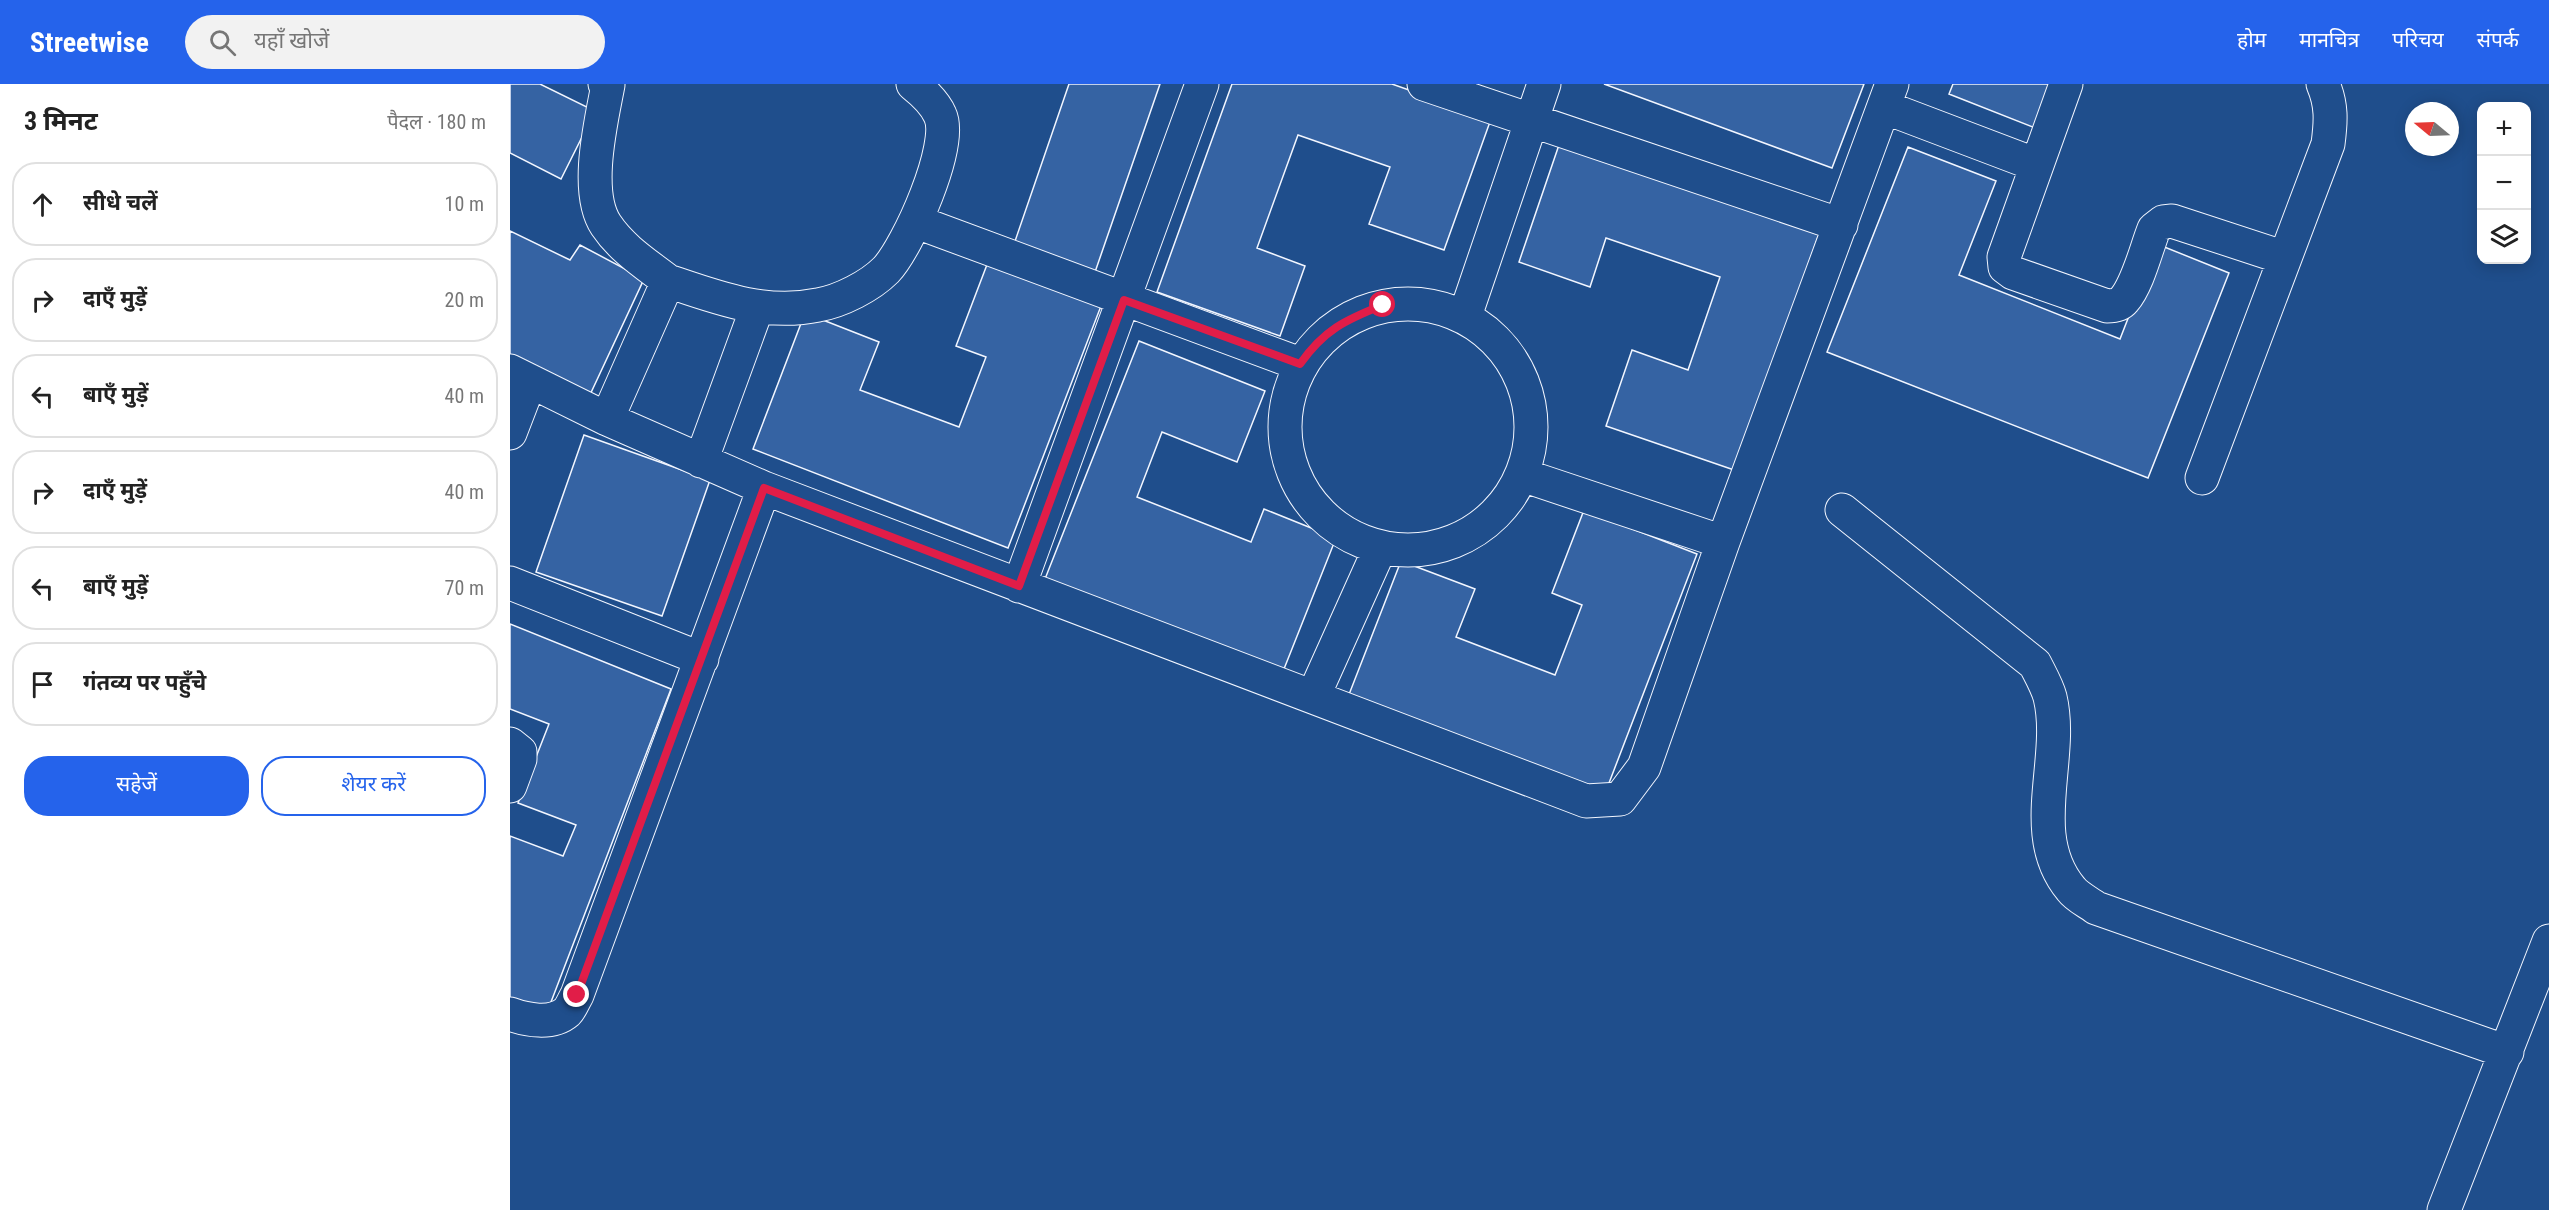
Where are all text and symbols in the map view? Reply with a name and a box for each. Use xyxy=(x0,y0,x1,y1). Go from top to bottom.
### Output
search box xyxy=(185,15,605,69)
text: Streetwise xyxy=(30,26,149,59)
icon: search xyxy=(206,26,239,59)
text: यहाँ खोजें xyxy=(254,28,329,53)
text: होम xyxy=(2237,28,2266,52)
text: मानचित्र xyxy=(2299,28,2359,52)
text: परिचय xyxy=(2392,28,2444,52)
text: संपर्क xyxy=(2477,28,2519,52)
north arrow xyxy=(2405,102,2459,156)
map controls xyxy=(2477,102,2531,264)
button: + xyxy=(2477,102,2531,156)
text: 3 मिनट xyxy=(24,106,98,136)
text: पैदल · 180 m xyxy=(387,110,486,134)
button: − xyxy=(2477,156,2531,210)
icon: ahead xyxy=(26,188,59,221)
text: सीधे चलें xyxy=(83,190,157,215)
text: 10 m xyxy=(445,192,484,216)
button: layers xyxy=(2477,210,2531,264)
icon: right xyxy=(26,284,59,317)
text: दाएँ मुड़ें xyxy=(83,286,147,311)
text: 20 m xyxy=(445,288,484,312)
route start xyxy=(1369,291,1395,317)
icon: left xyxy=(26,380,59,413)
text: बाएँ मुड़ें xyxy=(83,382,148,407)
text: 40 m xyxy=(445,384,484,408)
icon: right xyxy=(26,476,59,509)
text: दाएँ मुड़ें xyxy=(83,478,147,503)
text: 40 m xyxy=(445,480,484,504)
icon: left xyxy=(26,572,59,605)
text: बाएँ मुड़ें xyxy=(83,574,148,599)
text: 70 m xyxy=(445,576,484,600)
icon: arrive xyxy=(26,668,59,701)
text: गंतव्य पर पहुँचे xyxy=(83,670,206,695)
button: सहेजें xyxy=(24,756,249,816)
button: शेयर करें xyxy=(261,756,486,816)
route end xyxy=(563,981,589,1007)

